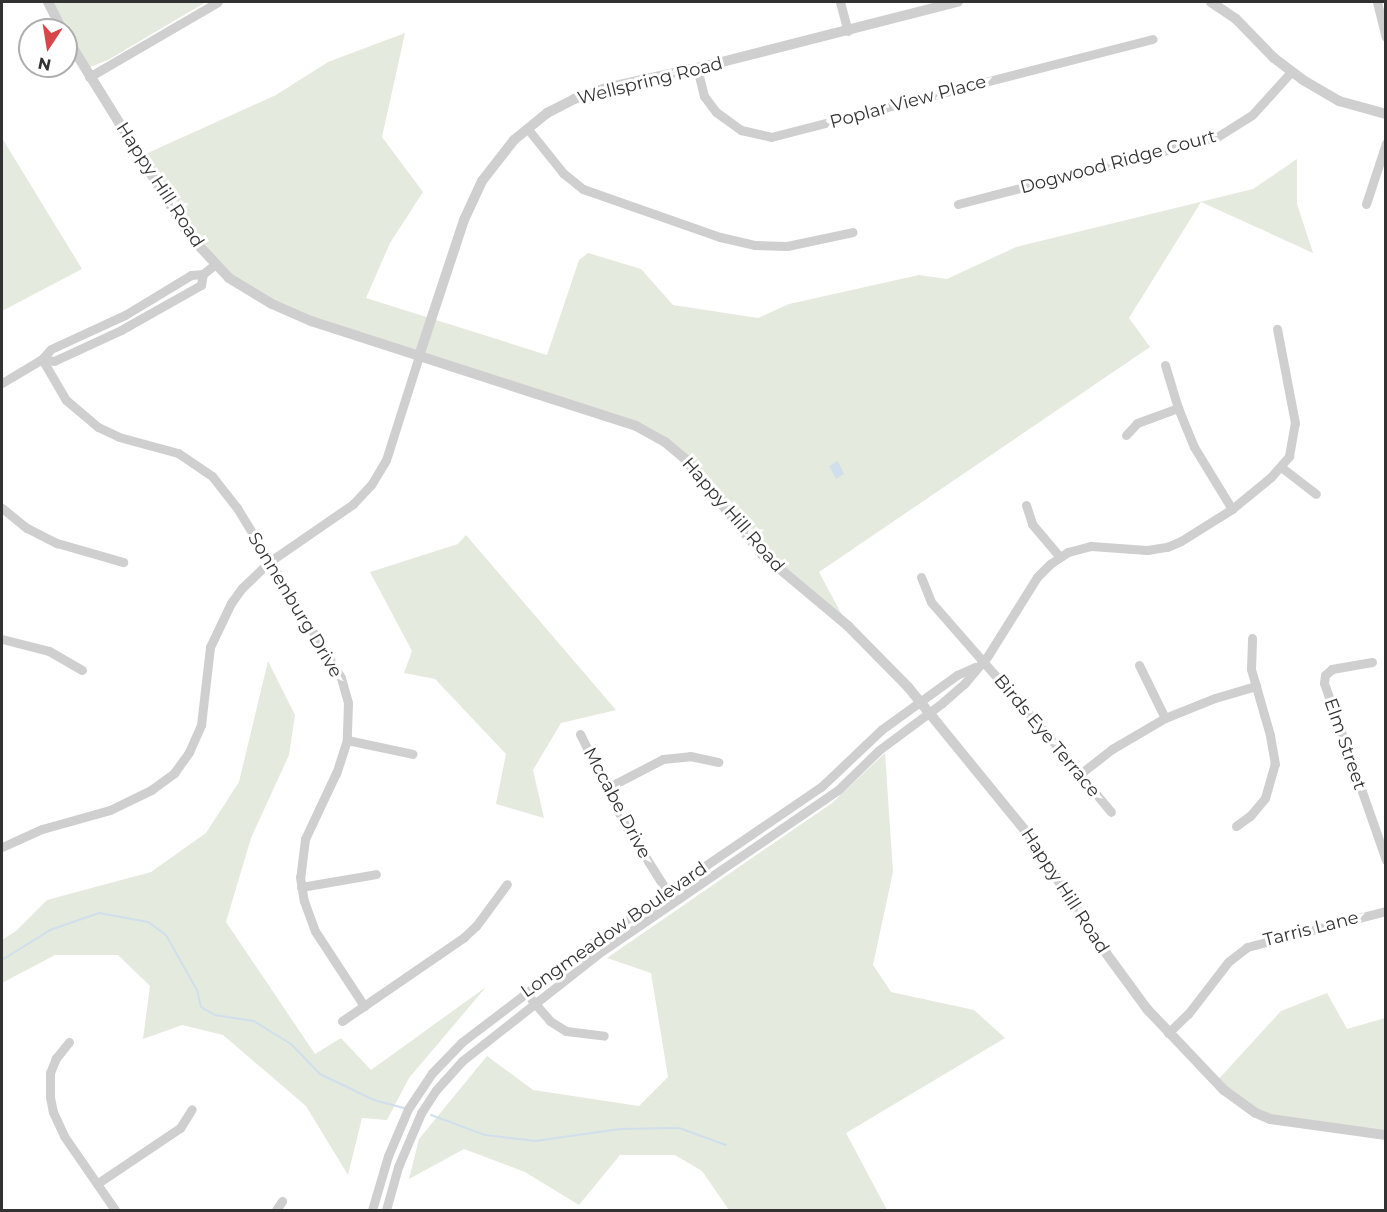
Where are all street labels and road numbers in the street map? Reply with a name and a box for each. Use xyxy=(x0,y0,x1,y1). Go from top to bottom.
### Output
street label: Wellspring Road xyxy=(575,53,725,109)
street label: Poplar View Place xyxy=(827,71,989,133)
street label: Happy Hill Road xyxy=(112,118,208,252)
street label: Dogwood Ridge Court xyxy=(1018,125,1218,199)
street label: Happy Hill Road xyxy=(677,453,789,577)
street label: Sonnenburg Drive xyxy=(243,529,347,681)
street label: Birds Eye Terrace xyxy=(989,670,1105,802)
street label: Elm Street xyxy=(1319,696,1371,792)
street label: Mccabe Drive xyxy=(579,744,655,862)
street label: Happy Hill Road xyxy=(1017,824,1113,958)
street label: Longmeadow Boulevard xyxy=(517,857,711,1003)
street label: Tarris Lane xyxy=(1261,907,1361,951)

